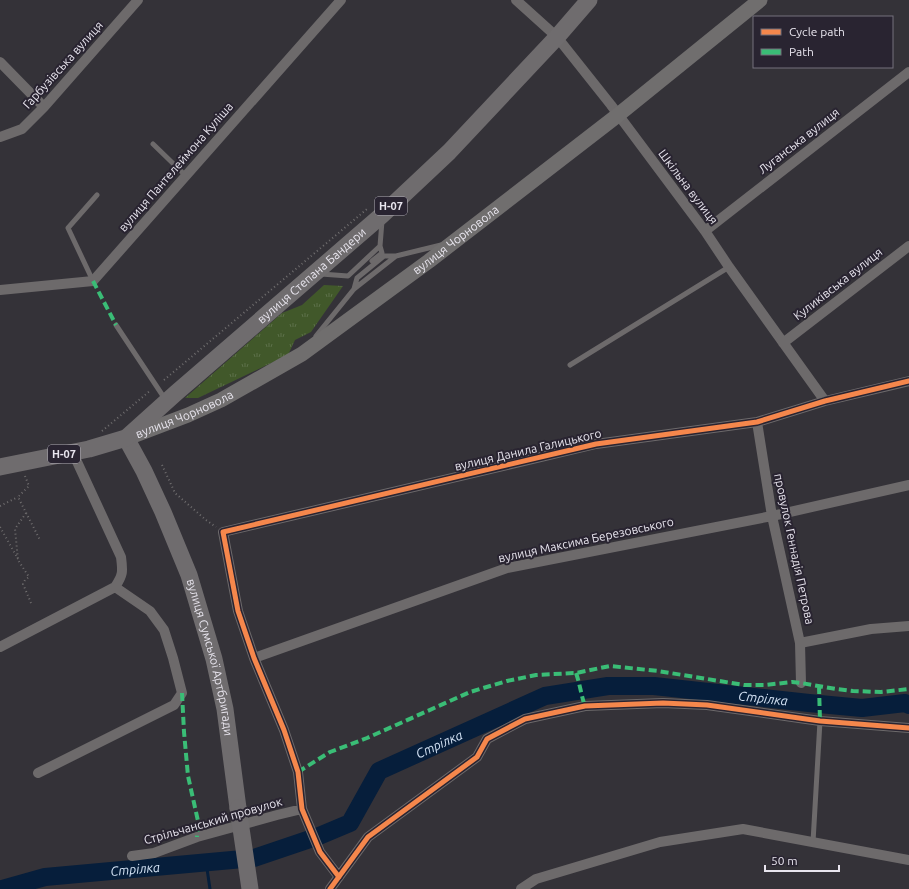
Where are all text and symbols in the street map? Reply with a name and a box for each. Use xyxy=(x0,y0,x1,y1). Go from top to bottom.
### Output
legend xyxy=(753,16,893,68)
street label: Гарбузівська вулиця xyxy=(20,18,105,111)
text: Cycle path xyxy=(789,25,845,38)
text: Path xyxy=(789,45,814,58)
street label: вулиця Пантелеймона Куліша xyxy=(116,100,235,234)
street label: Луганська вулиця xyxy=(756,105,842,176)
street label: Шкільна вулиця xyxy=(656,147,721,226)
road number: Н-07 xyxy=(375,197,407,215)
street label: вулиця Чорновола xyxy=(410,203,501,277)
street label: вулиця Степана Бандери xyxy=(255,225,368,326)
street label: Куликівська вулиця xyxy=(791,245,885,322)
street label: вулиця Чорновола xyxy=(134,387,235,440)
street label: вулиця Данила Галицького xyxy=(453,426,603,473)
road number: Н-07 xyxy=(48,445,80,463)
street label: провулок Геннадія Петрова xyxy=(772,472,817,626)
street label: вулиця Максима Березовського xyxy=(497,515,675,564)
street label: вулиця Сумської Артбригади xyxy=(184,577,235,737)
water label: Стрілка xyxy=(738,688,789,708)
water label: Стрілка xyxy=(413,727,464,761)
street label: Стрільчанський провулок xyxy=(142,795,284,847)
scale bar xyxy=(765,847,839,873)
text: 50 m xyxy=(771,854,798,867)
water label: Стрілка xyxy=(110,860,160,878)

